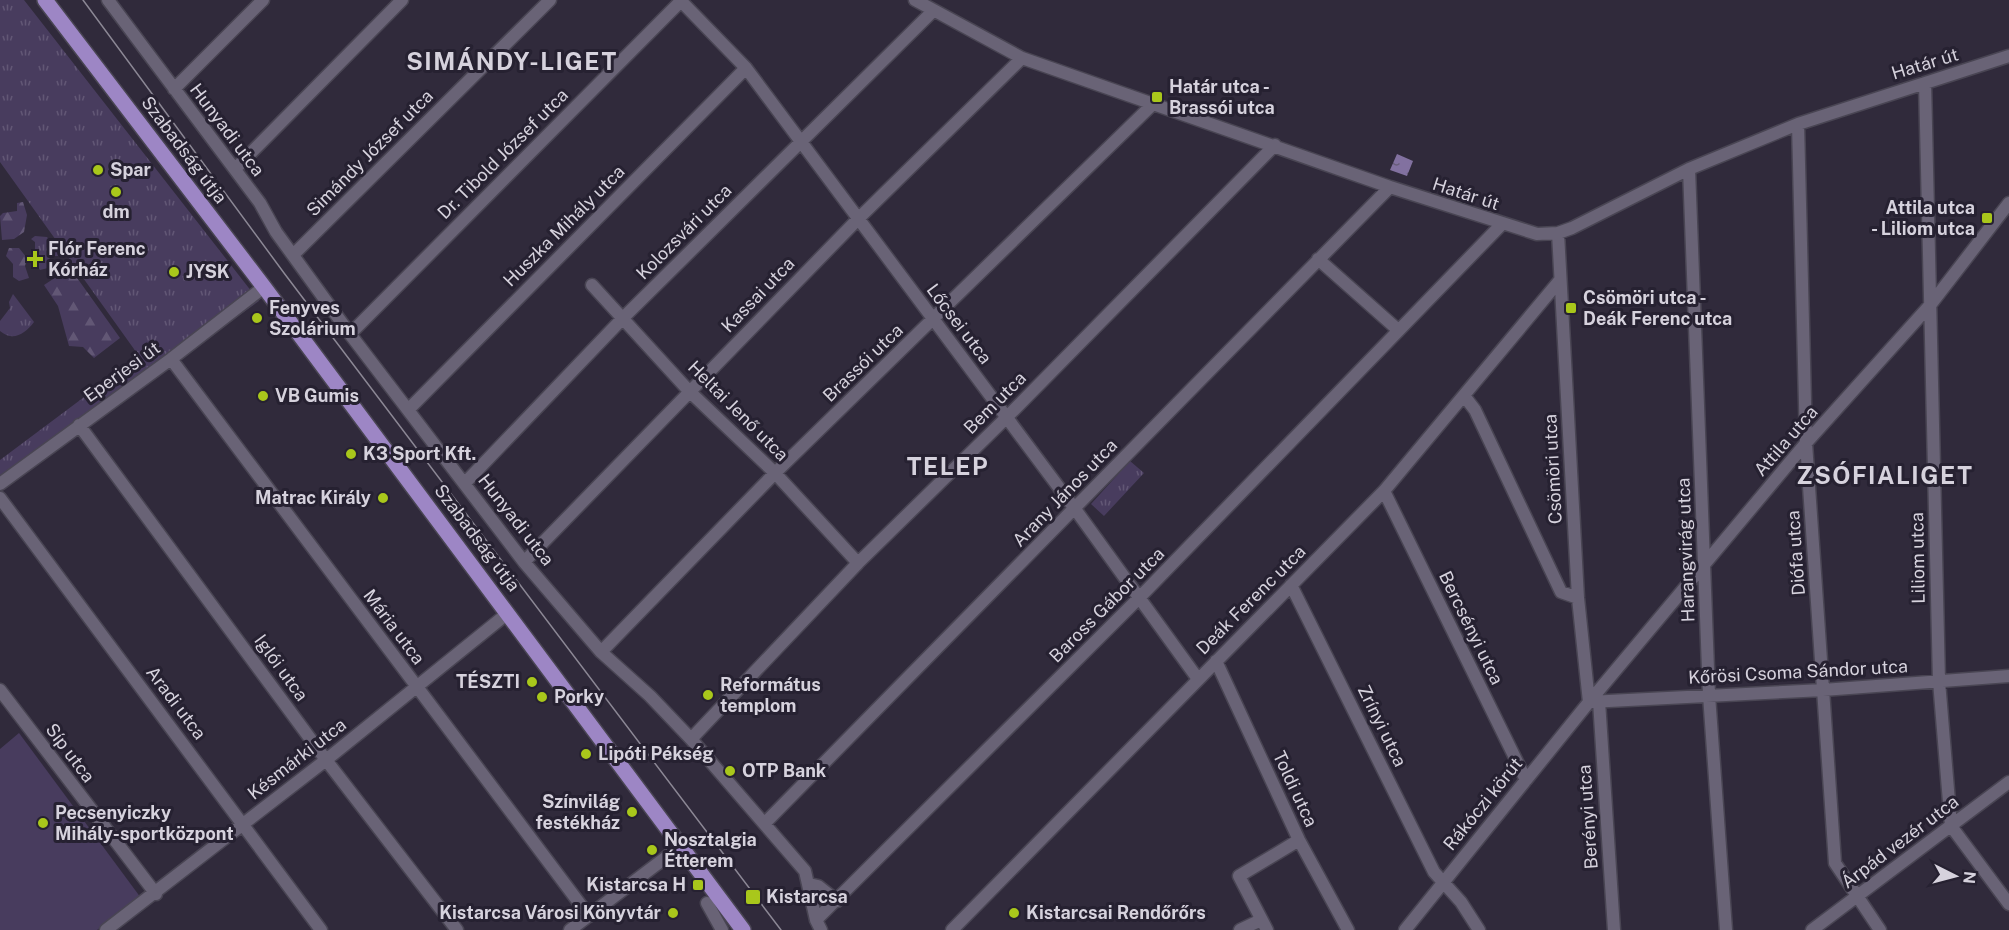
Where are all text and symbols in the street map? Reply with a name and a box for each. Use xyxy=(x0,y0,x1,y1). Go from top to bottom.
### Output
street label: Határ út xyxy=(1889,43,1961,84)
district label: SIMÁNDY-LIGET xyxy=(406,47,618,75)
place label: Határ utca - Brassói utca xyxy=(1169,76,1275,118)
street label: Hunyadi utca xyxy=(186,79,269,180)
street label: Dr. Tibold József utca xyxy=(433,84,572,223)
street label: Simándy József utca xyxy=(302,85,437,220)
marker: Határ utca - Brassói utca xyxy=(1150,90,1164,104)
street label: Szabadság útja xyxy=(137,92,232,207)
place label: Spar xyxy=(110,159,152,180)
street label: Huszka Mihály utca xyxy=(499,161,629,291)
marker: Spar xyxy=(91,163,105,177)
street label: Határ út xyxy=(1430,173,1502,214)
street label: Kolozsvári utca xyxy=(632,180,736,284)
marker: dm xyxy=(109,185,123,199)
place label: Attila utca - Liliom utca xyxy=(1871,197,1975,239)
place label: dm xyxy=(102,201,130,222)
marker: Attila utca - Liliom utca xyxy=(1980,211,1994,225)
place label: Flór Ferenc Kórház xyxy=(48,238,146,280)
marker: Flór Ferenc Kórház xyxy=(26,250,44,268)
street label: Kassai utca xyxy=(717,253,798,336)
place label: JYSK xyxy=(186,261,230,282)
marker: JYSK xyxy=(167,265,181,279)
street label: Lőcsei utca xyxy=(922,279,996,368)
place label: Csömöri utca - Deák Ferenc utca xyxy=(1583,287,1732,329)
place label: Fenyves Szolárium xyxy=(269,297,356,339)
marker: Csömöri utca - Deák Ferenc utca xyxy=(1564,301,1578,315)
marker: Fenyves Szolárium xyxy=(250,311,264,325)
street label: Brassói utca xyxy=(818,319,907,406)
street label: Eperjesi út xyxy=(79,337,164,406)
street label: Heltai Jenő utca xyxy=(684,356,793,465)
street label: Bem utca xyxy=(959,367,1030,438)
place label: VB Gumis xyxy=(275,385,359,406)
marker: VB Gumis xyxy=(256,389,270,403)
street label: Attila utca xyxy=(1749,401,1822,480)
street label: Csömöri utca xyxy=(1539,413,1566,525)
street label: Arany János utca xyxy=(1008,435,1121,551)
place label: K3 Sport Kft. xyxy=(363,443,476,464)
marker: K3 Sport Kft. xyxy=(344,447,358,461)
district label: TELEP xyxy=(907,452,989,480)
district label: ZSÓFIALIGET xyxy=(1797,461,1973,489)
street label: Hunyadi utca xyxy=(474,470,559,570)
street label: Harangvirág utca xyxy=(1672,477,1699,623)
street label: Szabadság útja xyxy=(430,480,525,595)
place label: Matrac Király xyxy=(255,487,371,508)
marker: Matrac Király xyxy=(376,491,390,505)
street label: Diófa utca xyxy=(1782,510,1809,596)
street label: Liliom utca xyxy=(1906,512,1929,604)
street label: Deák Ferenc utca xyxy=(1192,541,1310,659)
street label: Baross Gábor utca xyxy=(1045,543,1168,666)
street label: Bercsényi utca xyxy=(1435,568,1508,688)
street label: Mária utca xyxy=(359,585,429,668)
street label: Iglói utca xyxy=(250,630,313,705)
street label: Kőrösi Csoma Sándor utca xyxy=(1688,655,1908,688)
street label: Aradi utca xyxy=(142,662,211,743)
place label: TÉSZTI xyxy=(456,670,520,692)
place label: Református templom xyxy=(720,674,821,716)
marker: TÉSZTI xyxy=(525,675,539,689)
street label: Zrínyi utca xyxy=(1354,682,1411,770)
place label: Porky xyxy=(554,686,604,707)
marker: Református templom xyxy=(701,688,715,702)
marker: Porky xyxy=(535,690,549,704)
street label: Késmárki utca xyxy=(243,714,350,804)
street label: Síp utca xyxy=(41,719,99,786)
place label: Lipóti Pékség xyxy=(598,743,714,764)
marker: Lipóti Pékség xyxy=(579,747,593,761)
street label: Toldi utca xyxy=(1269,748,1322,830)
street label: Rákóczi körút xyxy=(1439,753,1526,854)
place label: OTP Bank xyxy=(742,760,827,781)
marker: OTP Bank xyxy=(723,764,737,778)
street label: Berényi utca xyxy=(1573,764,1602,870)
street label: Árpád vezér utca xyxy=(1836,790,1962,892)
place label: Színvilág festékház xyxy=(535,791,620,833)
place label: Pecsenyiczky Mihály-sportközpont xyxy=(55,802,234,844)
marker: Színvilág festékház xyxy=(625,805,639,819)
marker: Pecsenyiczky Mihály-sportközpont xyxy=(36,816,50,830)
place label: Nosztalgia Étterem xyxy=(664,829,757,871)
marker: Nosztalgia Étterem xyxy=(645,843,659,857)
north arrow xyxy=(1925,846,1985,906)
text: N xyxy=(1959,870,1980,885)
place label: Kistarcsa H xyxy=(586,874,686,895)
marker: Kistarcsa H xyxy=(691,878,705,892)
place label: Kistarcsa xyxy=(766,886,848,907)
marker: Kistarcsa xyxy=(744,888,762,906)
place label: Kistarcsa Városi Könyvtár xyxy=(439,902,662,923)
place label: Kistarcsai Rendőrőrs xyxy=(1026,902,1206,923)
marker: Kistarcsa Városi Könyvtár xyxy=(666,906,680,920)
marker: Kistarcsai Rendőrőrs xyxy=(1007,906,1021,920)

